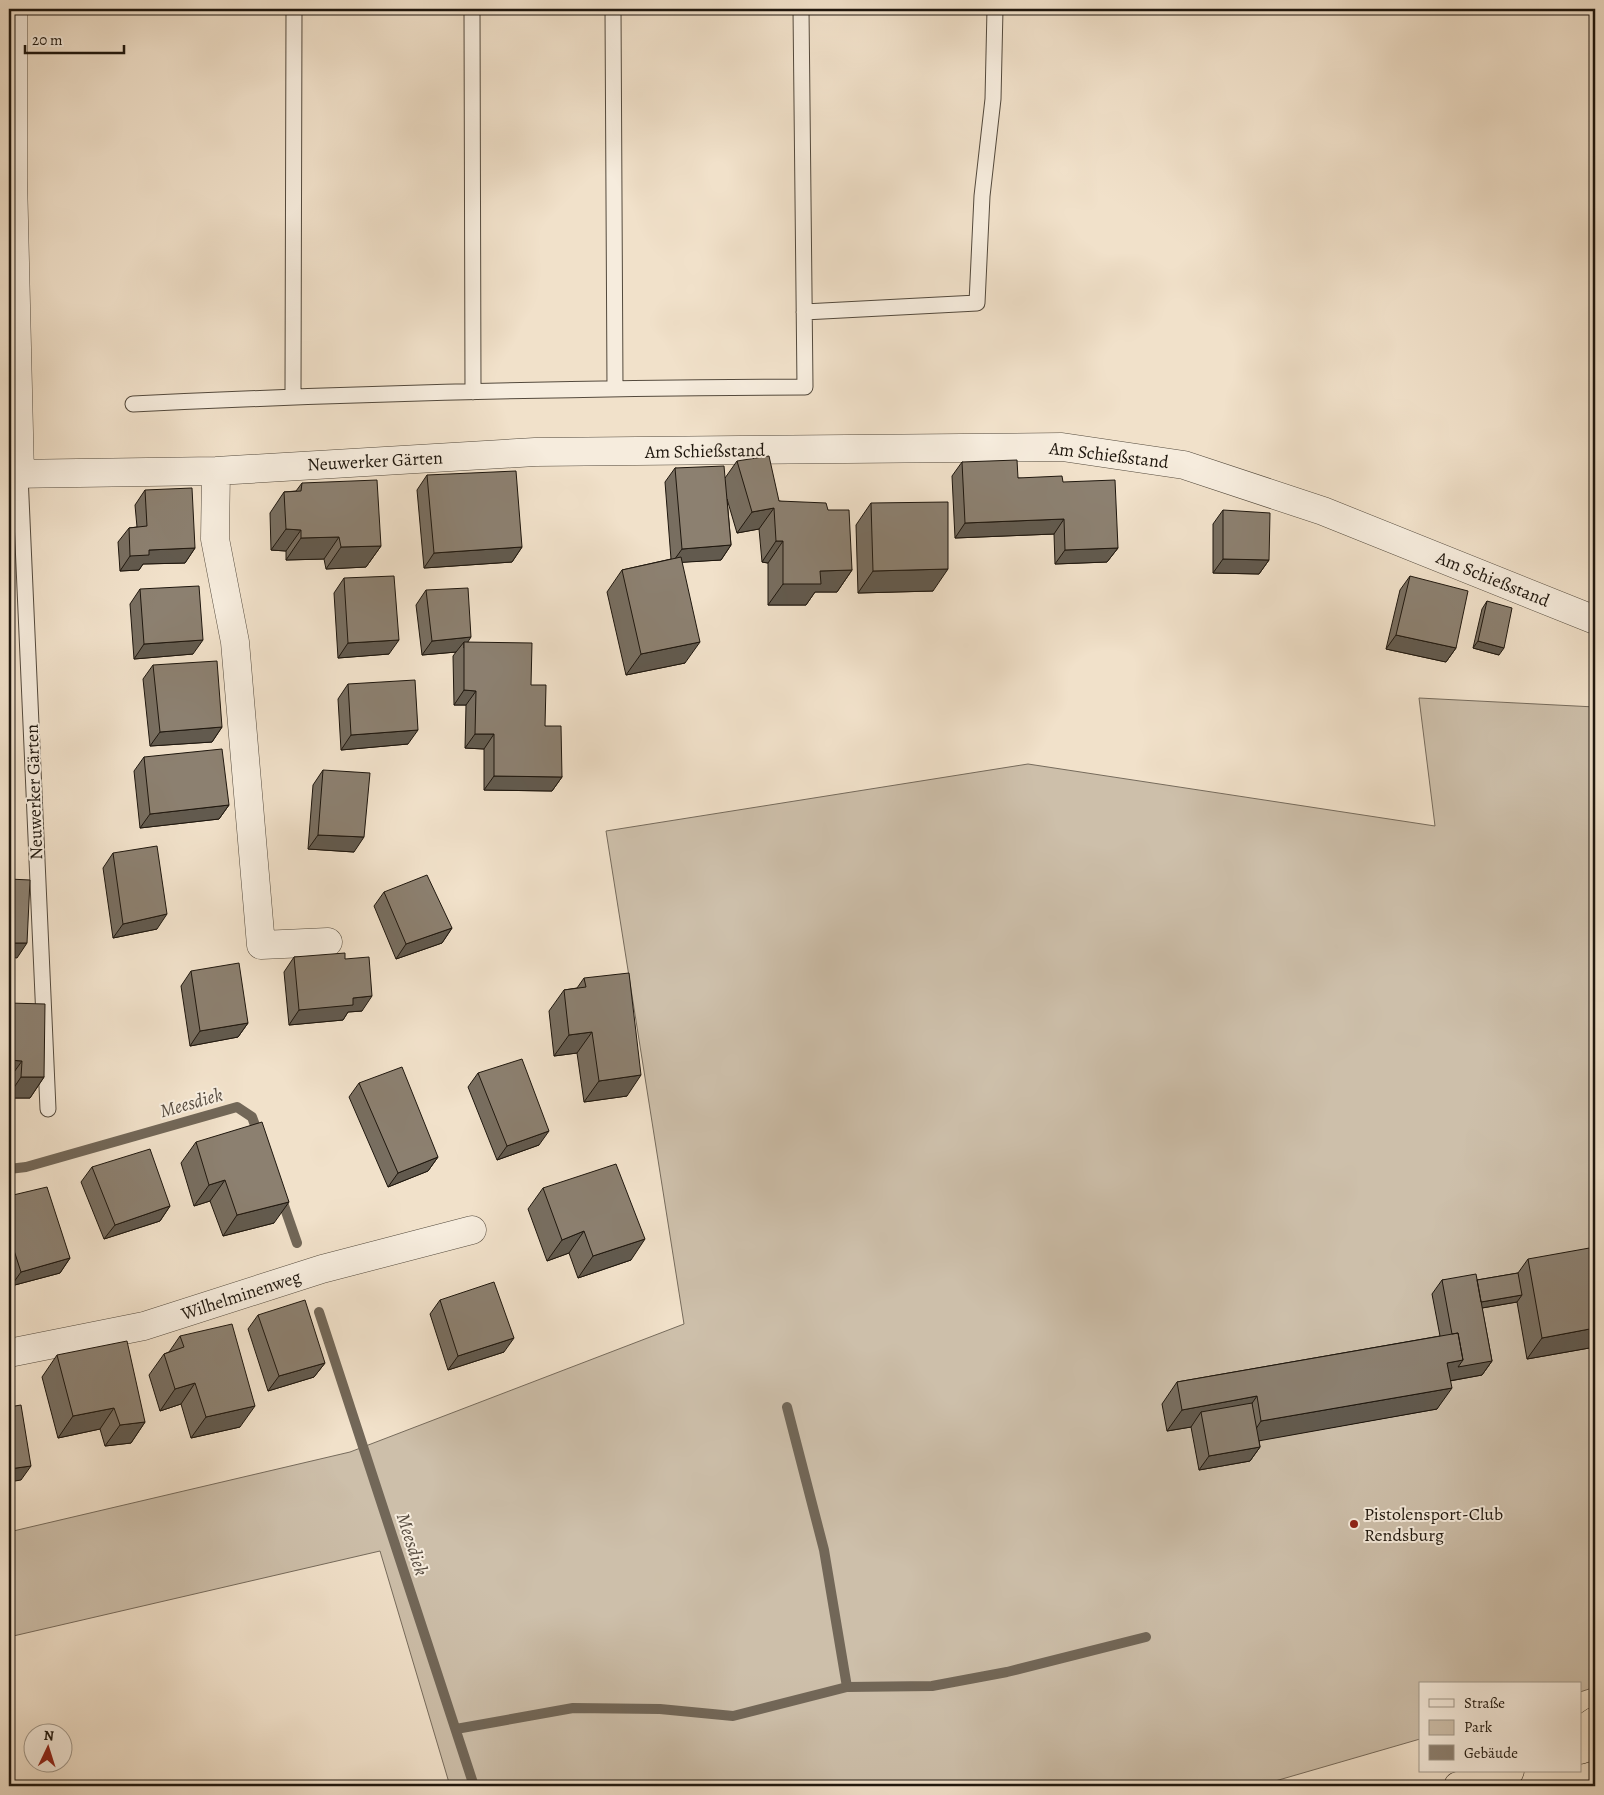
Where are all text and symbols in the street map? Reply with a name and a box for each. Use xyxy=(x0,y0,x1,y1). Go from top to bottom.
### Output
scale bar xyxy=(25,22,124,54)
text: 20 m xyxy=(32,30,63,50)
street label: Am Schießstand xyxy=(1047,436,1170,474)
street label: Am Schießstand xyxy=(644,438,766,464)
street label: Neuwerker Gärten xyxy=(307,445,444,477)
street label: Am Schießstand xyxy=(1432,545,1553,613)
street label: Neuwerker Gärten xyxy=(20,724,48,860)
water label: Meesdiek xyxy=(157,1082,226,1124)
street label: Wilhelminenweg xyxy=(177,1264,304,1326)
place label: Pistolensport-Club Rendsburg xyxy=(1364,1502,1503,1547)
water label: Meesdiek xyxy=(390,1510,434,1579)
marker: Pistolensport-Club Rendsburg xyxy=(1348,1518,1360,1530)
legend xyxy=(1419,1682,1582,1772)
text: Straße xyxy=(1464,1693,1505,1713)
text: Park xyxy=(1464,1717,1493,1737)
north arrow xyxy=(22,1722,72,1772)
text: N xyxy=(43,1726,55,1745)
text: Gebäude xyxy=(1464,1743,1518,1763)

